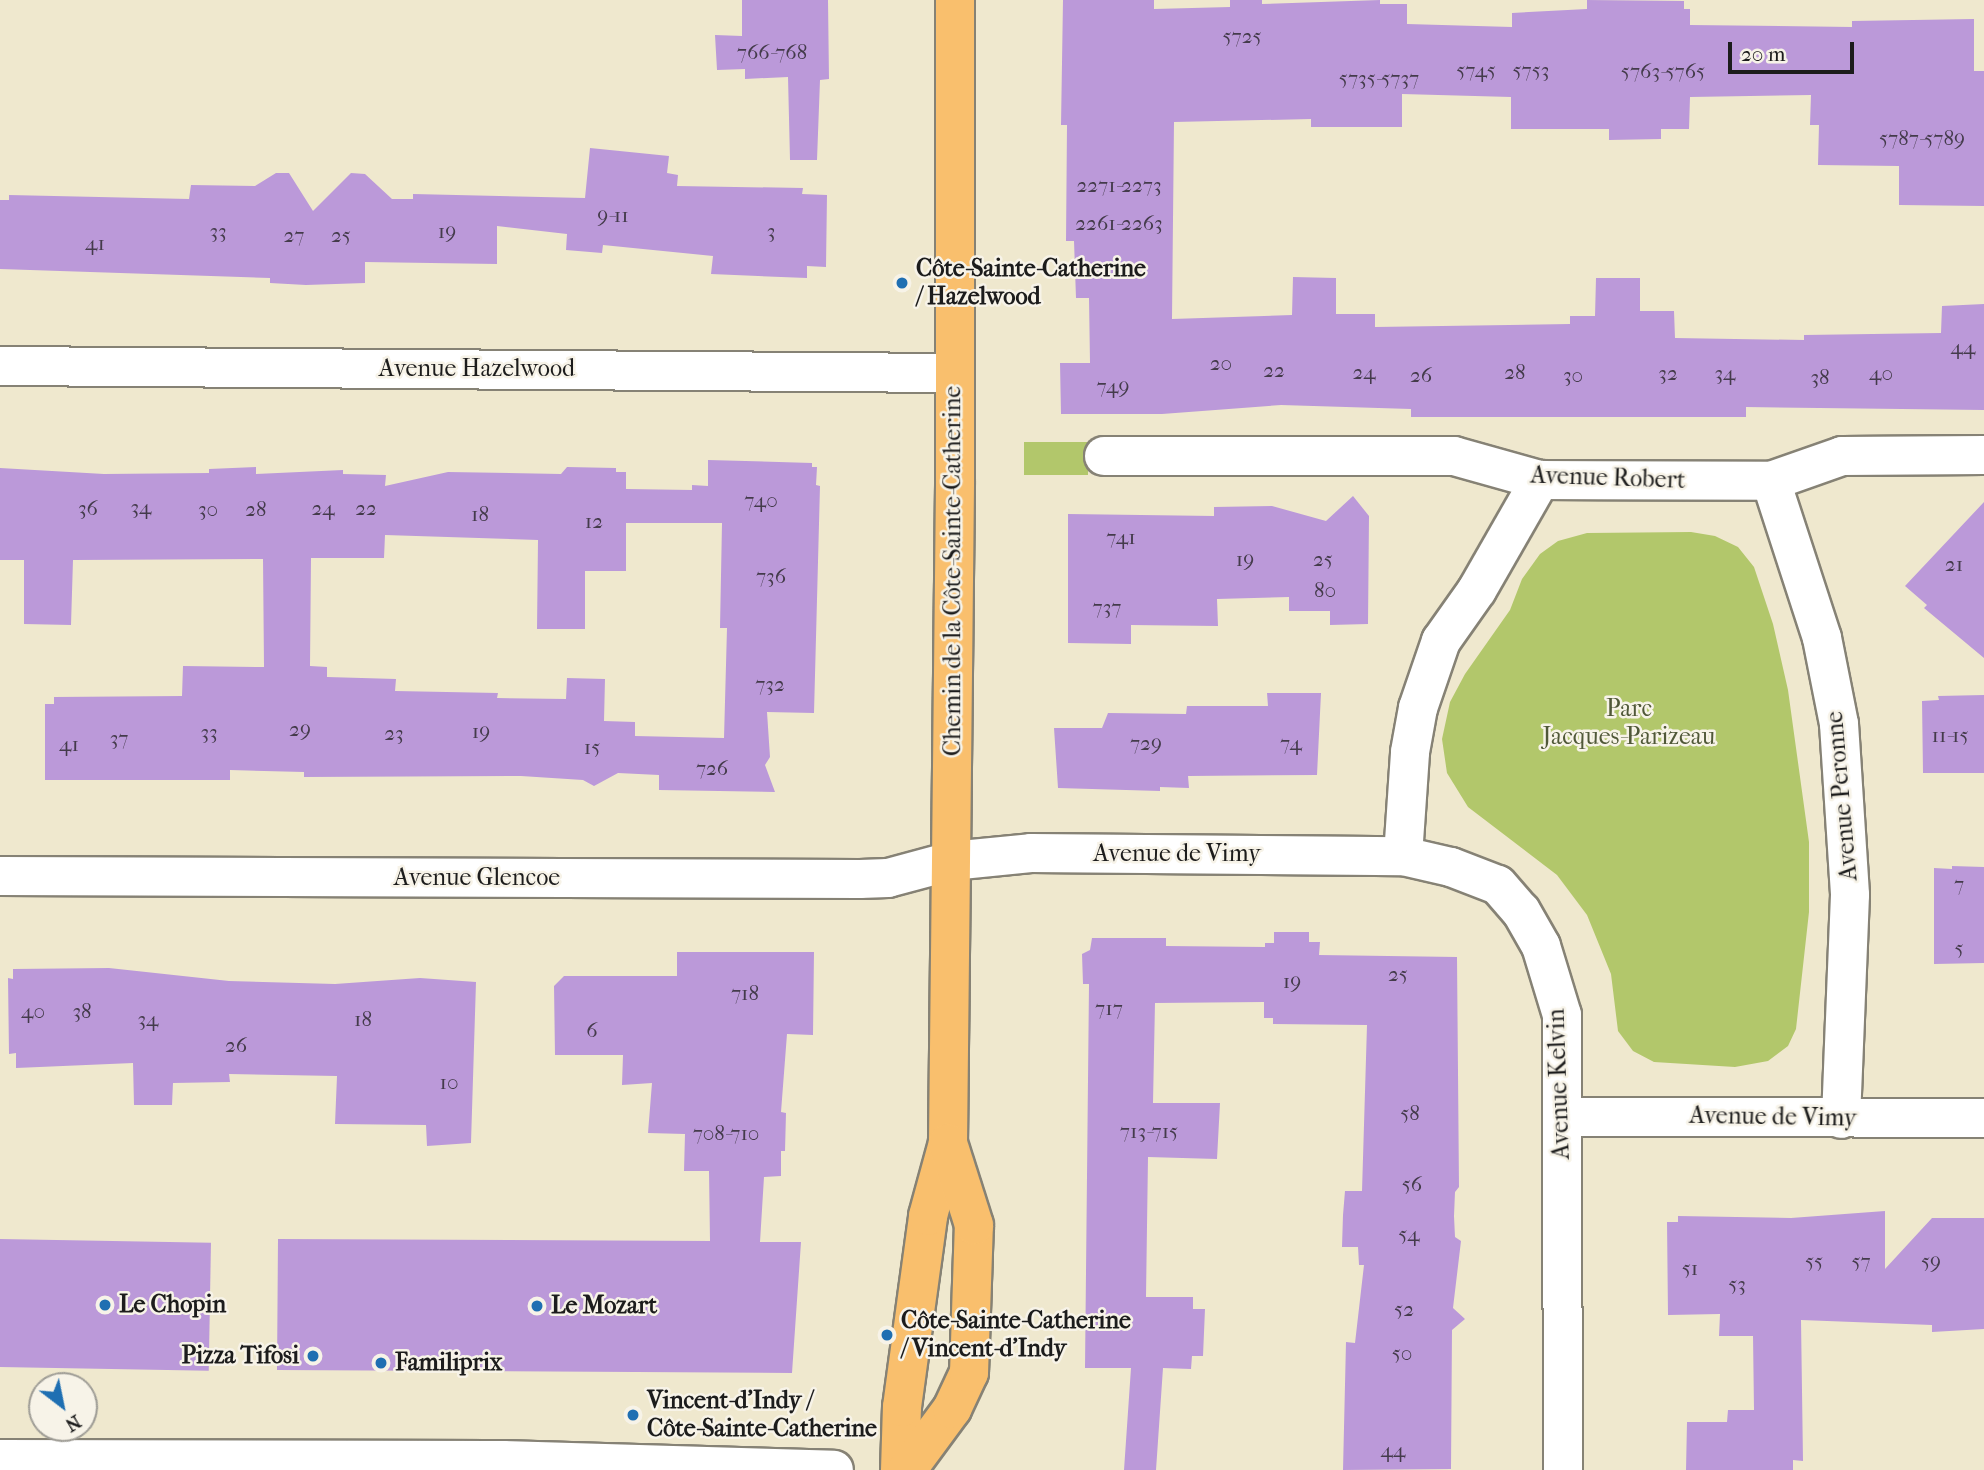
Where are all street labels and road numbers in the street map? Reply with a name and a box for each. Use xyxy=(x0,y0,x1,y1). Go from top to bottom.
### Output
street label: Avenue Hazelwood xyxy=(379,355,575,383)
street label: Chemin de la Côte-Sainte-Catherine xyxy=(939,386,967,756)
street label: Avenue Robert xyxy=(1530,461,1686,495)
street label: Avenue Peronne xyxy=(1820,710,1864,882)
street label: Avenue de Vimy xyxy=(1093,840,1261,868)
street label: Avenue Glencoe xyxy=(394,864,560,892)
street label: Avenue Kelvin xyxy=(1542,1008,1576,1160)
street label: Avenue de Vimy xyxy=(1689,1101,1857,1133)

